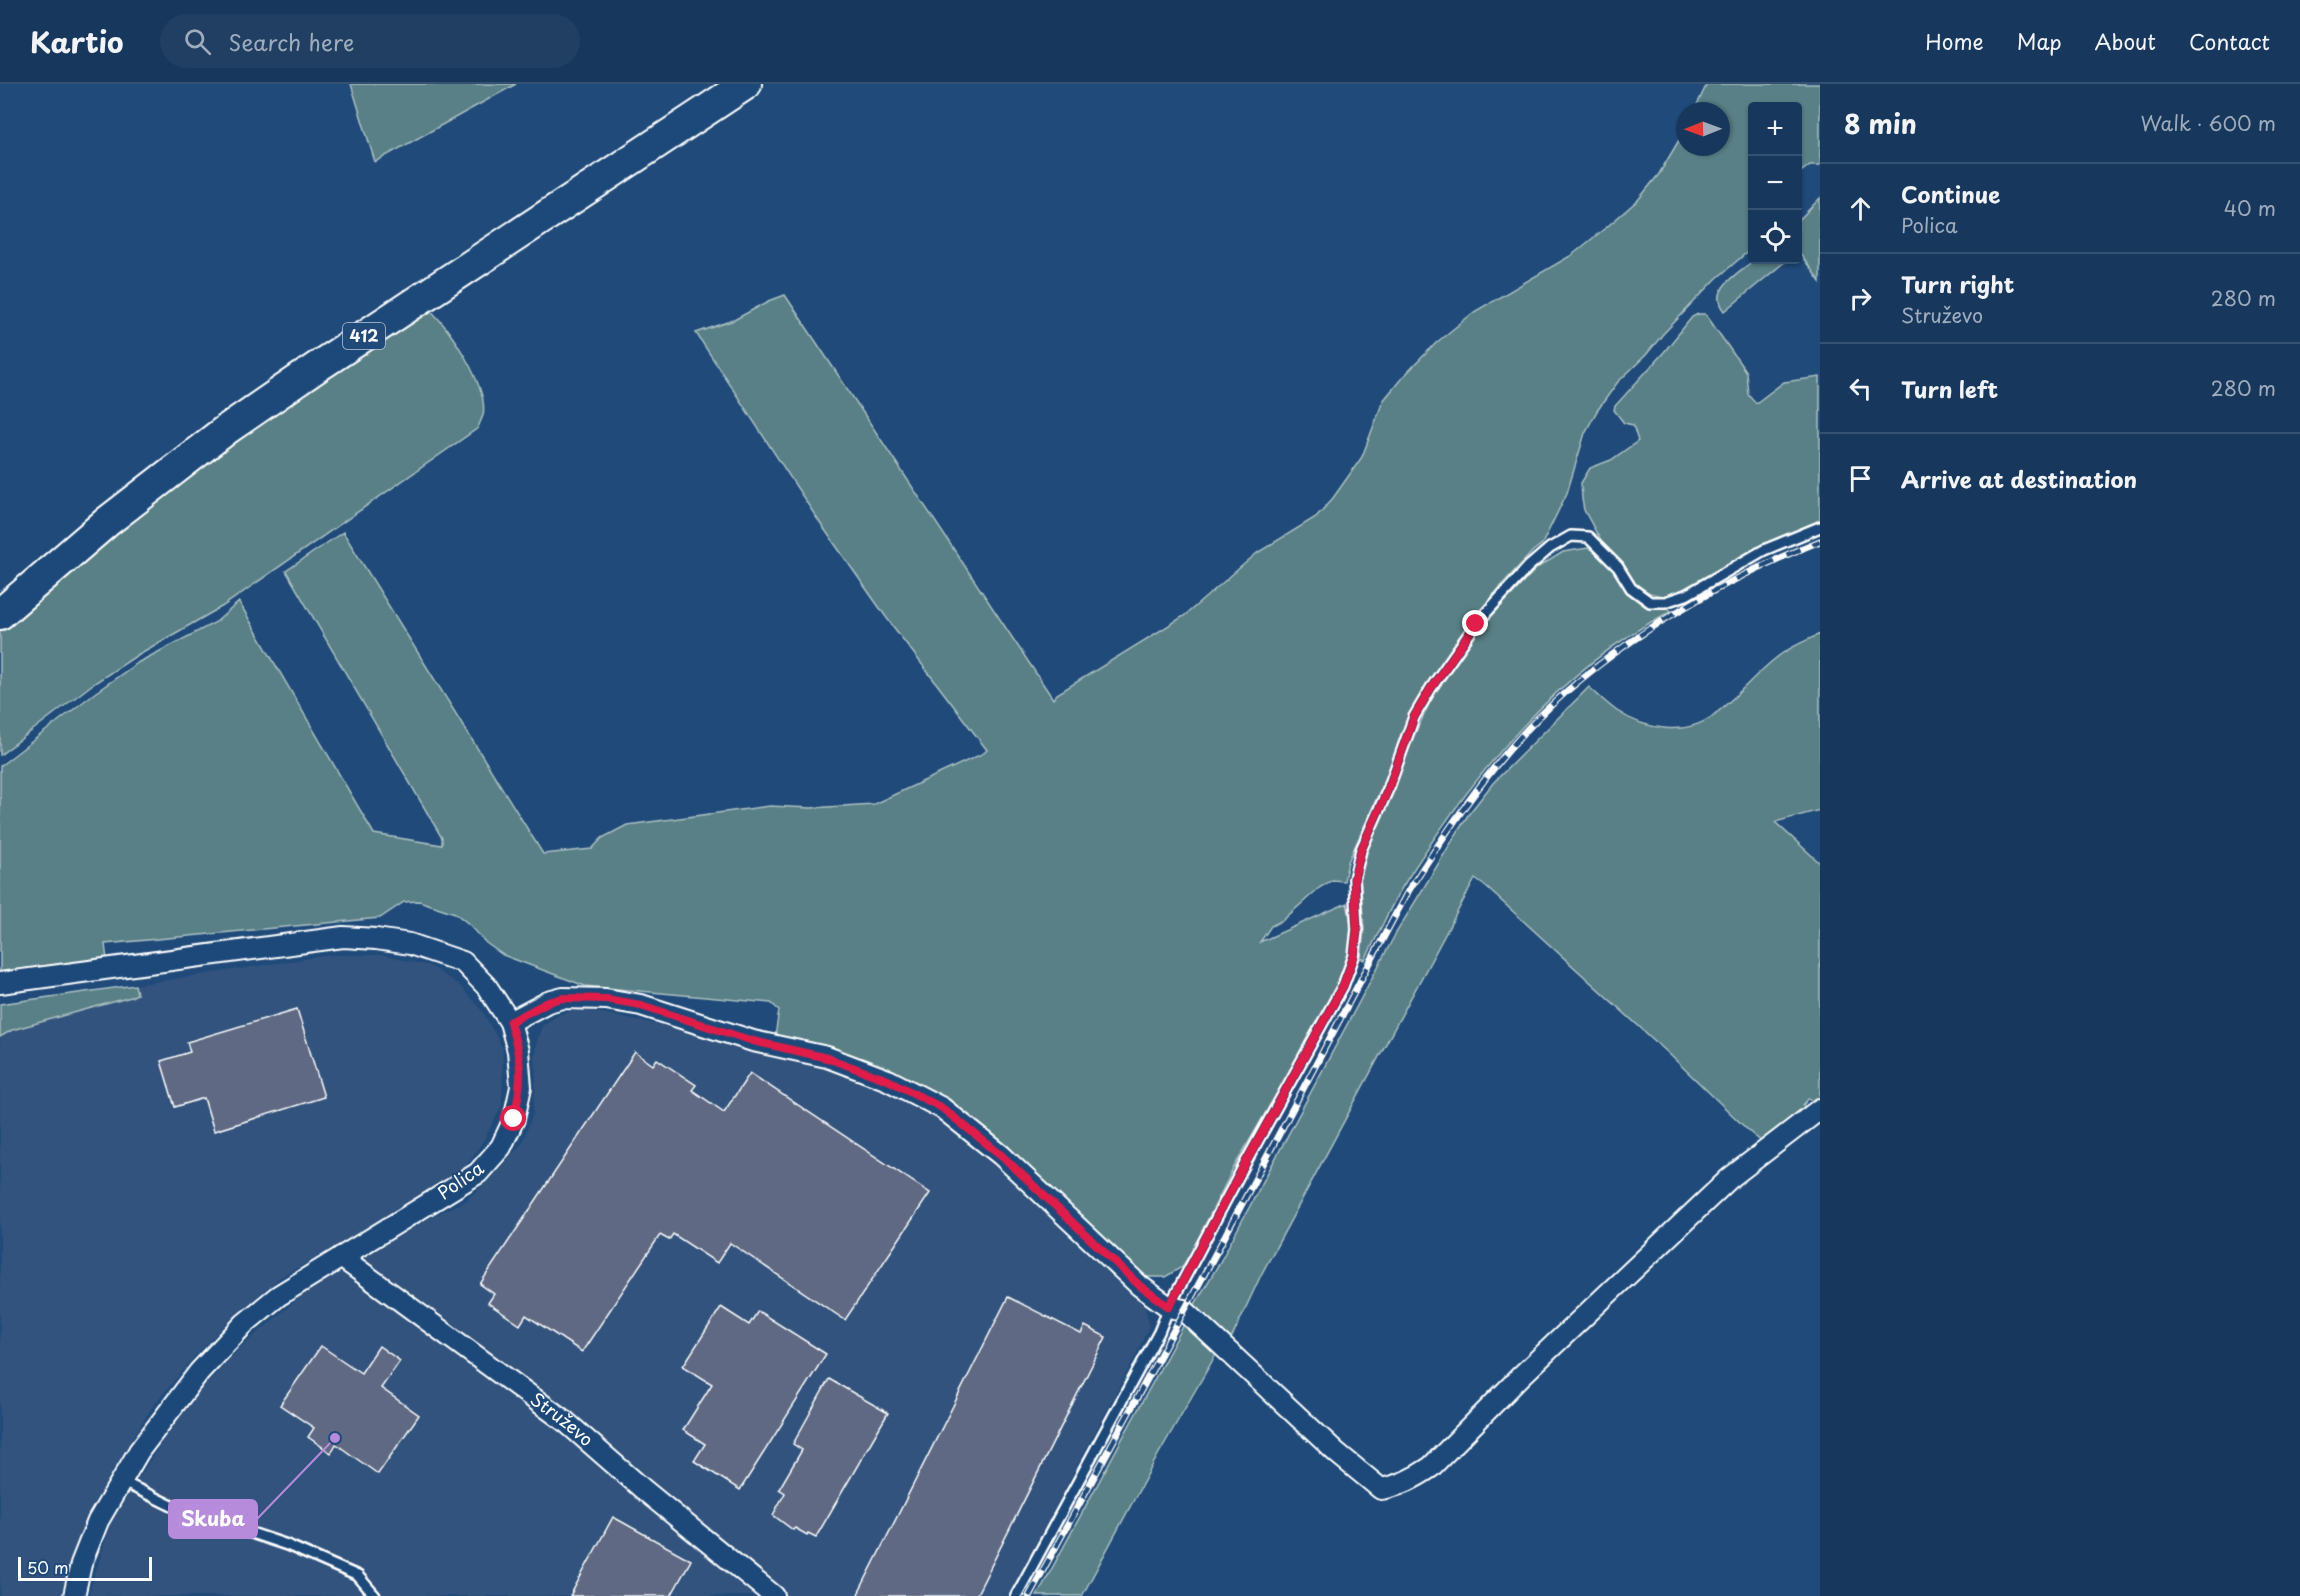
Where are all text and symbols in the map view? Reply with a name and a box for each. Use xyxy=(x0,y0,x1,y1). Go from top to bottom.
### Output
search box xyxy=(160,14,580,68)
text: Kartio xyxy=(30,20,124,63)
icon: search xyxy=(181,25,214,58)
text: Search here xyxy=(229,25,354,58)
text: Home xyxy=(1925,25,1984,57)
text: Map xyxy=(2017,25,2062,57)
text: About xyxy=(2095,25,2156,57)
text: Contact xyxy=(2189,25,2270,57)
north arrow xyxy=(1676,102,1730,156)
map controls xyxy=(1748,102,1802,264)
button: + xyxy=(1748,102,1802,156)
text: 8 min xyxy=(1844,104,1917,143)
text: Walk · 600 m xyxy=(2140,108,2276,138)
button: − xyxy=(1748,156,1802,210)
text: Continue xyxy=(1901,177,2000,210)
icon: ahead xyxy=(1844,192,1877,225)
text: 40 m xyxy=(2224,193,2276,223)
button: locate xyxy=(1748,210,1802,264)
text: Polica xyxy=(1901,210,1958,240)
text: Turn right xyxy=(1901,267,2014,300)
icon: right xyxy=(1844,282,1877,315)
text: 280 m xyxy=(2211,283,2276,313)
text: Struževo xyxy=(1901,300,1983,330)
road number: 412 xyxy=(343,323,385,349)
icon: left xyxy=(1844,372,1877,405)
text: Turn left xyxy=(1901,372,1998,405)
text: 280 m xyxy=(2211,373,2276,403)
icon: arrive xyxy=(1844,462,1877,495)
text: Arrive at destination xyxy=(1901,462,2137,495)
route end xyxy=(1462,610,1488,636)
route start xyxy=(500,1105,526,1131)
street label: Polica xyxy=(432,1154,489,1205)
street label: Struževo xyxy=(525,1385,600,1452)
callout: Skuba xyxy=(169,1500,257,1538)
text: Skuba xyxy=(181,1503,245,1533)
scale bar xyxy=(18,1554,152,1582)
text: 50 m xyxy=(27,1555,68,1579)

